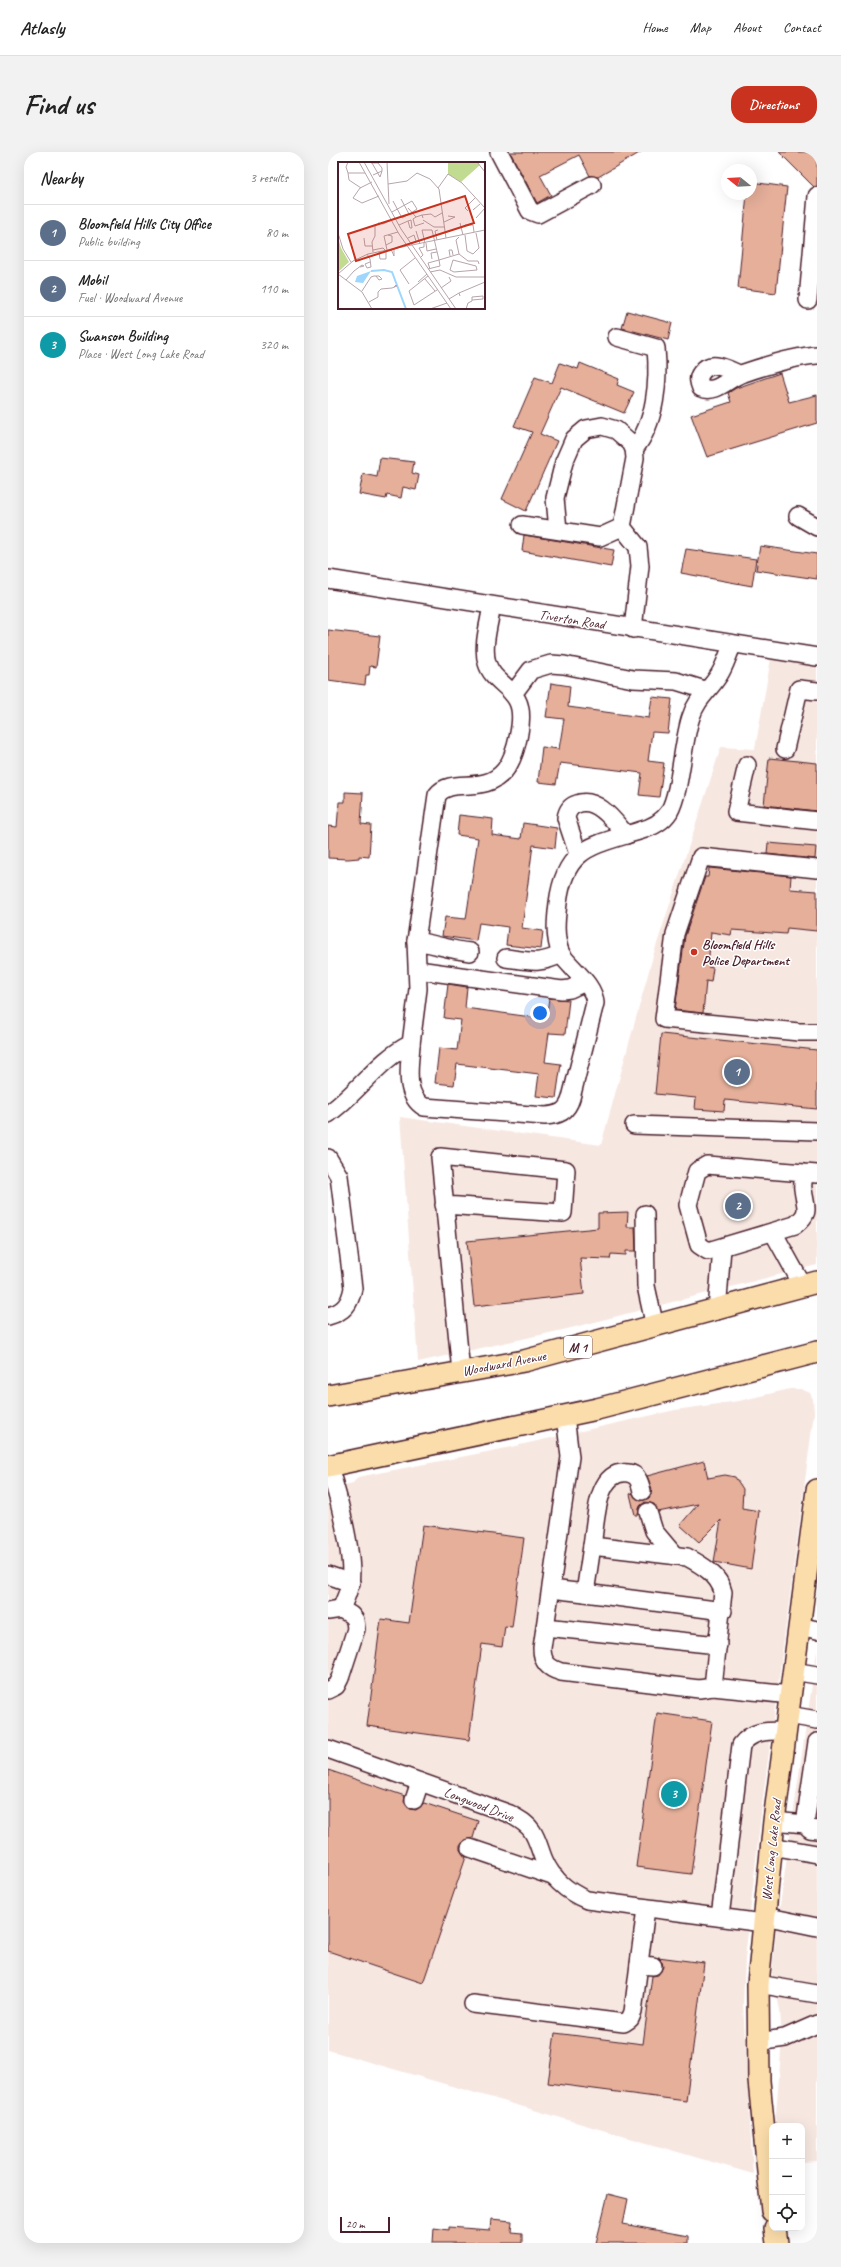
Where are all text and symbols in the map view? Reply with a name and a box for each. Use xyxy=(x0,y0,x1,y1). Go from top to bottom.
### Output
text: Atlasly xyxy=(20,16,64,40)
text: Home xyxy=(642,19,668,36)
text: Map xyxy=(690,19,711,36)
text: About xyxy=(733,19,761,36)
text: Contact xyxy=(783,19,821,36)
button: Directions xyxy=(731,86,817,123)
text: Find us xyxy=(24,87,94,122)
inset map xyxy=(338,162,485,309)
north arrow xyxy=(721,164,757,200)
text: Nearby xyxy=(40,168,83,189)
text: 3 results xyxy=(250,170,288,186)
text: Bloomfield Hills City Office xyxy=(78,215,211,234)
text: 1 xyxy=(50,225,56,241)
text: 80 m xyxy=(266,225,288,241)
text: Public building xyxy=(78,234,140,250)
text: Mobil xyxy=(78,271,107,290)
text: 2 xyxy=(50,281,56,297)
text: 110 m xyxy=(260,281,288,297)
text: Fuel · Woodward Avenue xyxy=(78,290,182,306)
text: Swanson Building xyxy=(78,327,168,346)
text: 3 xyxy=(50,337,56,353)
text: 320 m xyxy=(260,337,288,353)
text: Place · West Long Lake Road xyxy=(78,346,204,362)
street label: Tiverton Road xyxy=(538,606,608,633)
place label: Bloomfield Hills Police Department xyxy=(702,936,791,969)
marker: Bloomfield Hills Police Department xyxy=(689,947,699,957)
your location xyxy=(530,1003,550,1023)
pin: 1 xyxy=(724,1057,750,1087)
pin: 2 xyxy=(725,1191,751,1221)
road number: M 1 xyxy=(564,1336,592,1358)
street label: Woodward Avenue xyxy=(461,1347,549,1380)
pin: 3 xyxy=(661,1779,687,1809)
street label: Longwood Drive xyxy=(442,1783,517,1826)
street label: West Long Lake Road xyxy=(758,1796,786,1901)
map controls xyxy=(769,2123,805,2231)
button: + xyxy=(769,2123,805,2159)
button: − xyxy=(769,2159,805,2195)
button: locate xyxy=(769,2195,805,2231)
scale bar xyxy=(340,2215,390,2234)
text: 20 m xyxy=(346,2217,365,2231)

